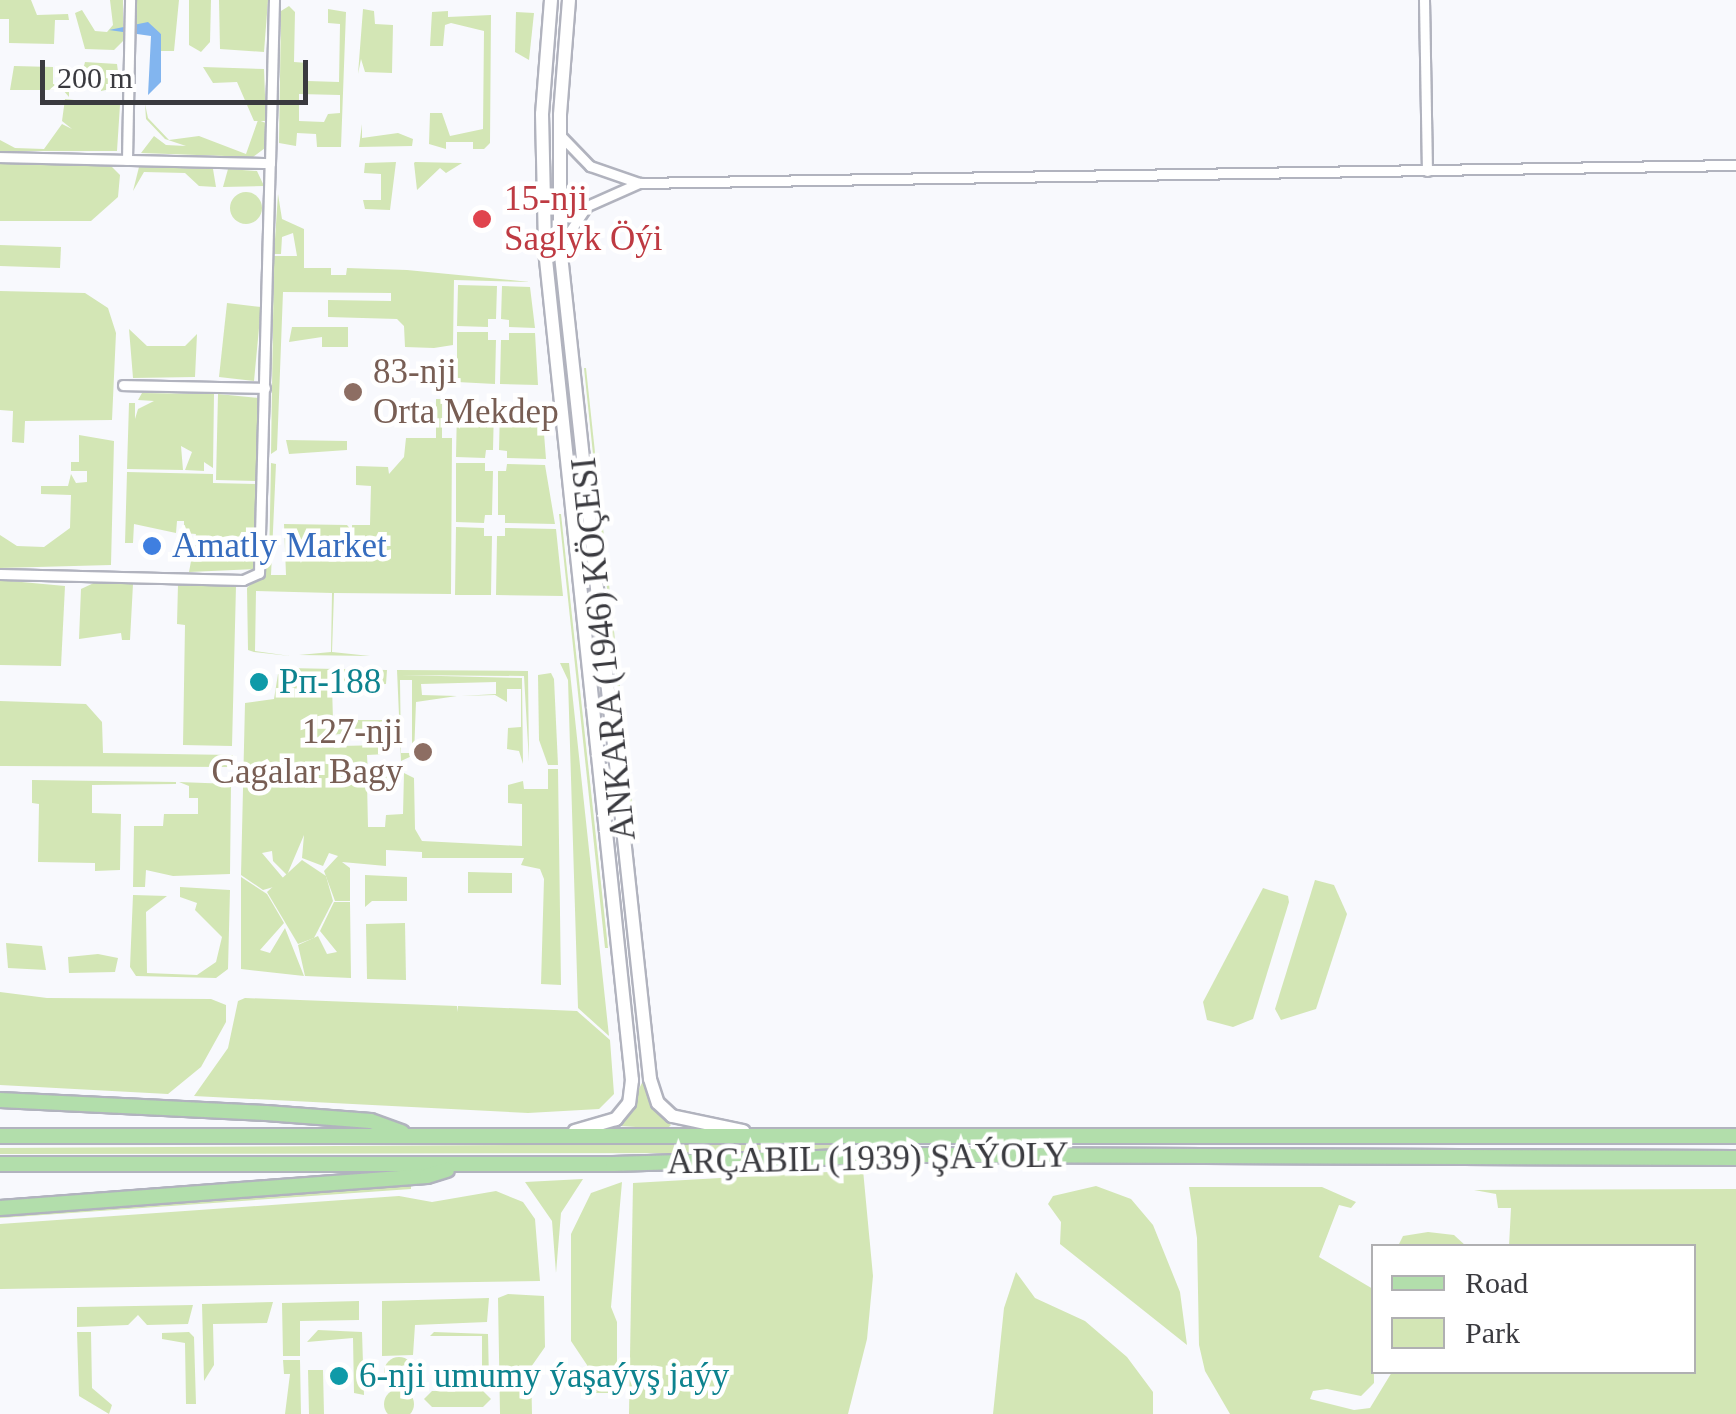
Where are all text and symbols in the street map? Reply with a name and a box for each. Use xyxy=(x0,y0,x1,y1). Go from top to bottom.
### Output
scale bar xyxy=(45,40,312,102)
text: 200 m xyxy=(57,61,133,94)
place label: 15-nji Saglyk Öýi xyxy=(504,178,662,260)
marker: 15-nji Saglyk Öýi xyxy=(469,206,495,232)
place label: 83-nji Orta Mekdep xyxy=(373,351,559,433)
marker: 83-nji Orta Mekdep xyxy=(342,381,364,403)
street label: ANKARA (1946) KÖÇESI xyxy=(563,454,645,844)
place label: Amatly Market xyxy=(172,525,387,567)
marker: Amatly Market xyxy=(141,535,163,557)
place label: Рп-188 xyxy=(279,661,381,703)
marker: Рп-188 xyxy=(248,671,270,693)
place label: 127-nji Cagalar Bagy xyxy=(212,711,403,793)
marker: 127-nji Cagalar Bagy xyxy=(412,741,434,763)
street label: ARÇABIL (1939) ŞAÝOLY xyxy=(666,1134,1070,1184)
legend xyxy=(1371,1244,1696,1374)
text: Road xyxy=(1465,1266,1528,1299)
text: Park xyxy=(1465,1316,1520,1349)
place label: 6-nji umumy ýaşaýyş jaýy xyxy=(359,1355,729,1397)
marker: 6-nji umumy ýaşaýyş jaýy xyxy=(328,1365,350,1387)

